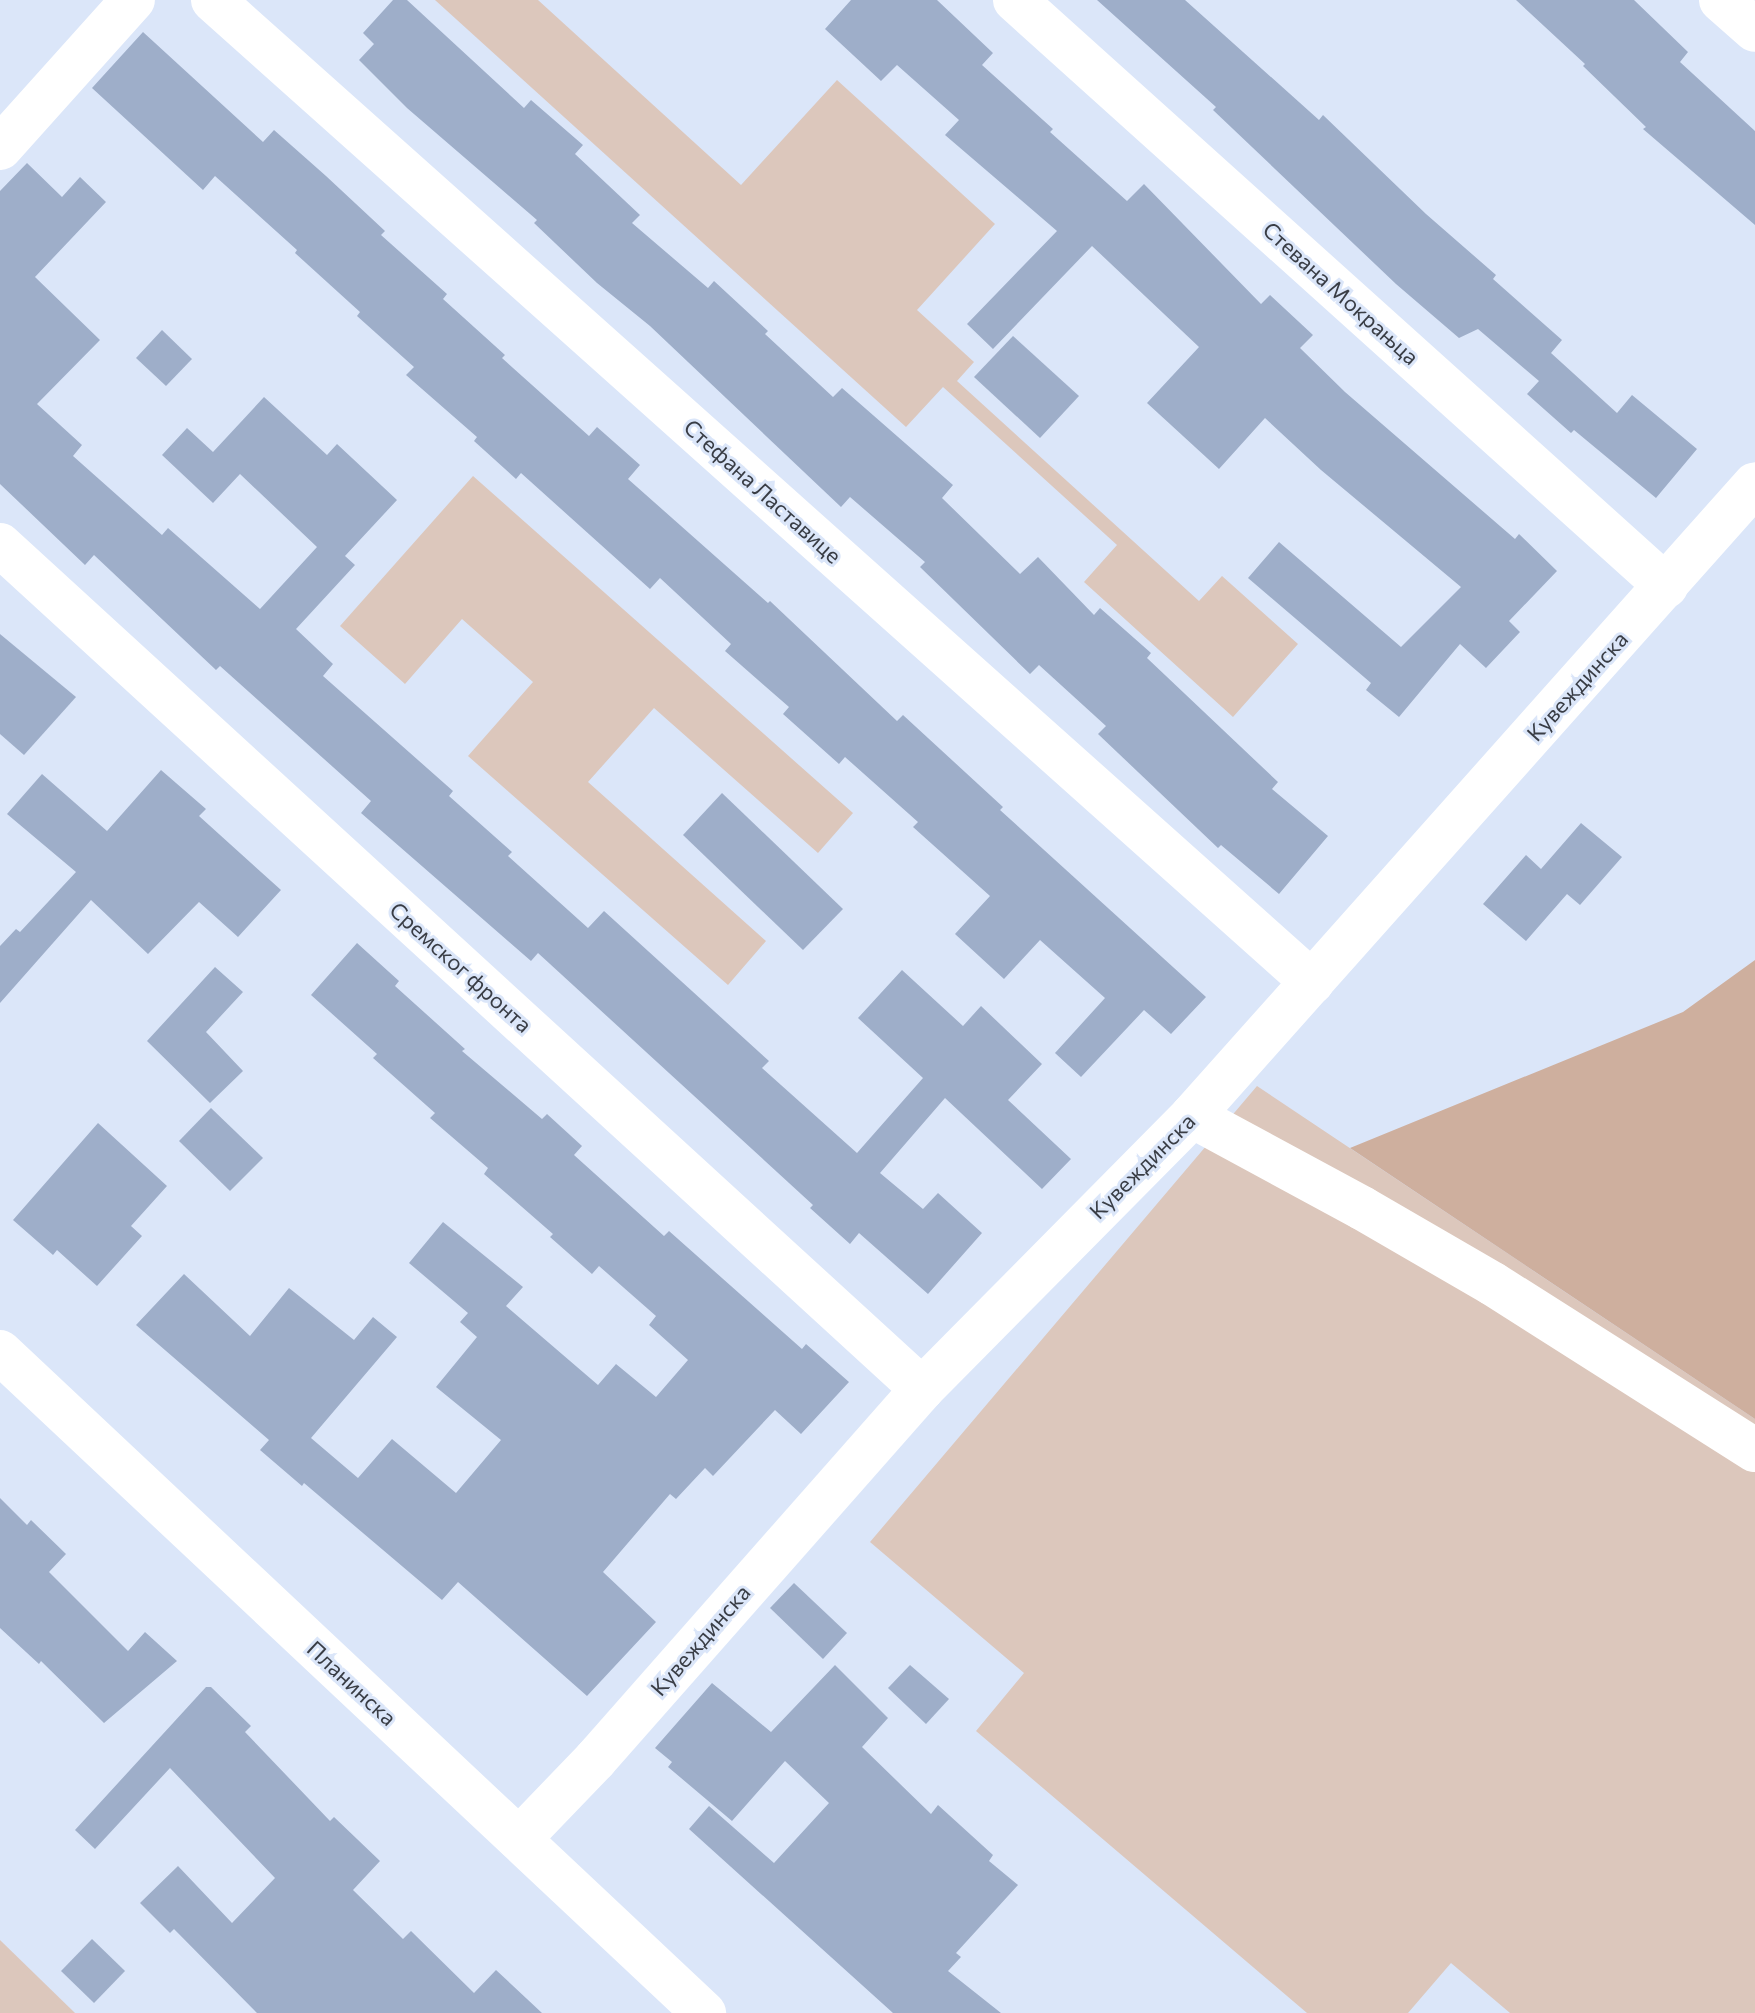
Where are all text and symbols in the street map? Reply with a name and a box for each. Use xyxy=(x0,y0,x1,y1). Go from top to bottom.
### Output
street label: Стевана Мокрањца xyxy=(1258,216,1424,370)
street label: Стефана Ластавице xyxy=(679,413,847,569)
street label: Кувеждинска xyxy=(1521,626,1633,746)
street label: Сремског фронта xyxy=(385,896,537,1038)
street label: Кувеждинска xyxy=(1084,1108,1200,1224)
street label: Кувеждинска xyxy=(645,1579,755,1701)
street label: Планинска xyxy=(302,1635,402,1731)

